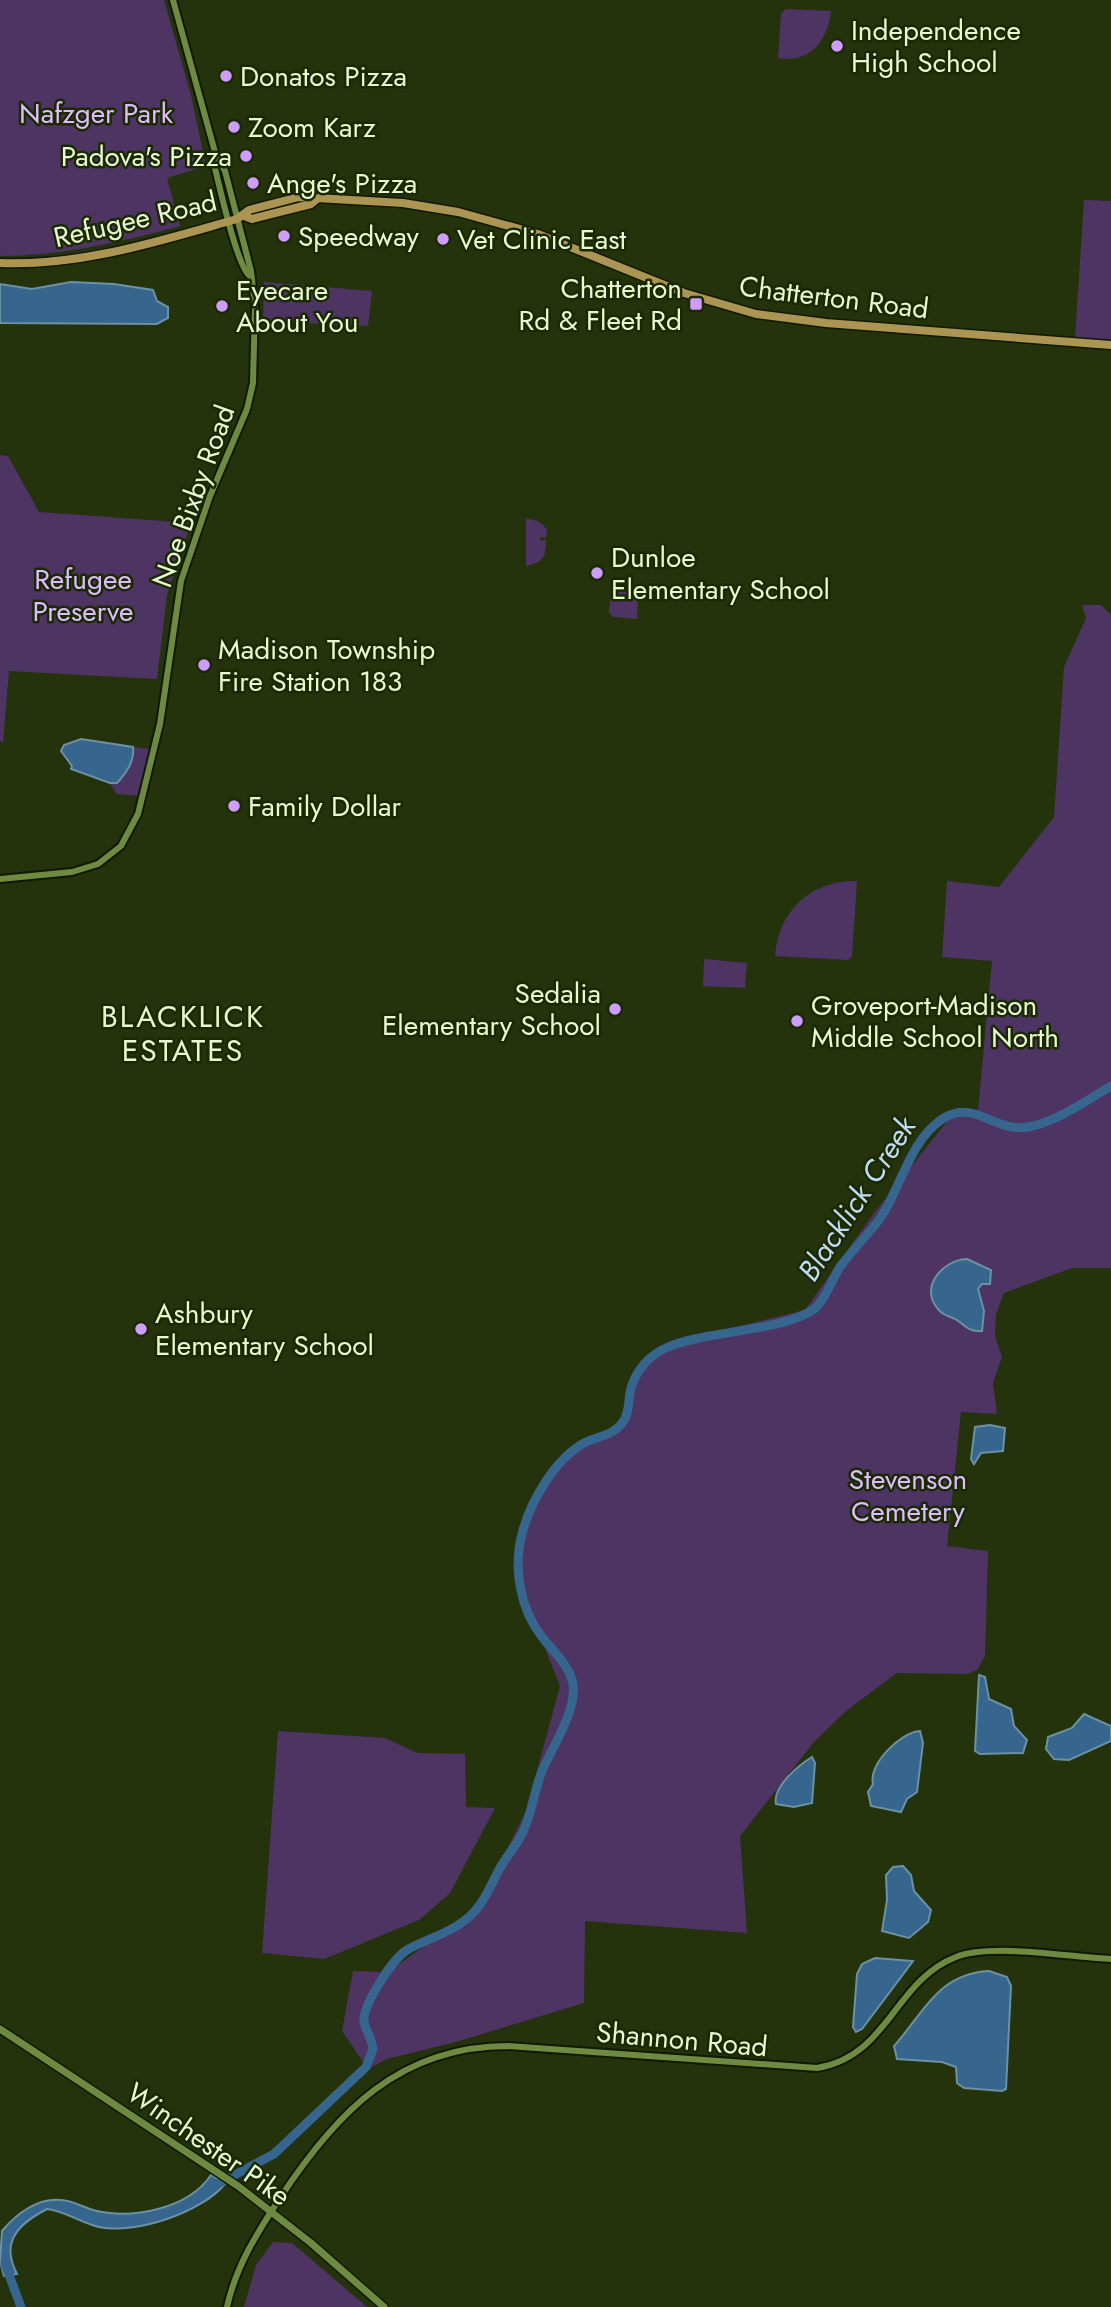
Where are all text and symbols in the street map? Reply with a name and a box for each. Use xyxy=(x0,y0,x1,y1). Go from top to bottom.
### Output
place label: Independence High School xyxy=(851,10,1021,83)
marker: Independence High School xyxy=(829,38,845,54)
place label: Donatos Pizza xyxy=(240,56,407,97)
marker: Donatos Pizza xyxy=(218,68,234,84)
park label: Nafzger Park xyxy=(19,93,174,134)
place label: Zoom Karz xyxy=(248,107,376,148)
marker: Zoom Karz xyxy=(226,119,242,135)
place label: Padova's Pizza xyxy=(61,136,232,177)
marker: Padova's Pizza xyxy=(238,148,254,164)
place label: Ange's Pizza xyxy=(267,163,417,204)
marker: Ange's Pizza xyxy=(245,175,261,191)
street label: Refugee Road xyxy=(49,181,221,258)
place label: Speedway xyxy=(298,216,419,257)
place label: Vet Clinic East xyxy=(457,219,627,260)
marker: Speedway xyxy=(276,228,292,244)
marker: Vet Clinic East xyxy=(435,231,451,247)
street label: Chatterton Road xyxy=(737,266,931,329)
place label: Chatterton Rd & Fleet Rd xyxy=(519,268,682,341)
place label: Eyecare About You xyxy=(236,270,358,343)
marker: Chatterton Rd & Fleet Rd xyxy=(688,296,704,312)
marker: Eyecare About You xyxy=(214,298,230,314)
street label: Noe Bixby Road xyxy=(142,399,245,593)
place label: Dunloe Elementary School xyxy=(611,537,830,610)
park label: Refugee Preserve xyxy=(33,559,133,632)
marker: Dunloe Elementary School xyxy=(589,565,605,581)
place label: Madison Township Fire Station 183 xyxy=(218,629,435,702)
marker: Madison Township Fire Station 183 xyxy=(196,657,212,673)
place label: Family Dollar xyxy=(248,786,402,827)
marker: Family Dollar xyxy=(226,798,242,814)
place label: Sedalia Elementary School xyxy=(382,973,601,1046)
place label: Groveport-Madison Middle School North xyxy=(811,985,1059,1058)
district label: BLACKLICK ESTATES xyxy=(101,995,265,1072)
marker: Sedalia Elementary School xyxy=(607,1001,623,1017)
marker: Groveport-Madison Middle School North xyxy=(789,1013,805,1029)
water label: Blacklick Creek xyxy=(787,1107,927,1290)
place label: Ashbury Elementary School xyxy=(155,1293,374,1366)
marker: Ashbury Elementary School xyxy=(133,1321,149,1337)
park label: Stevenson Cemetery xyxy=(849,1459,967,1532)
street label: Shannon Road xyxy=(595,2012,769,2067)
street label: Winchester Pike xyxy=(118,2073,299,2216)

